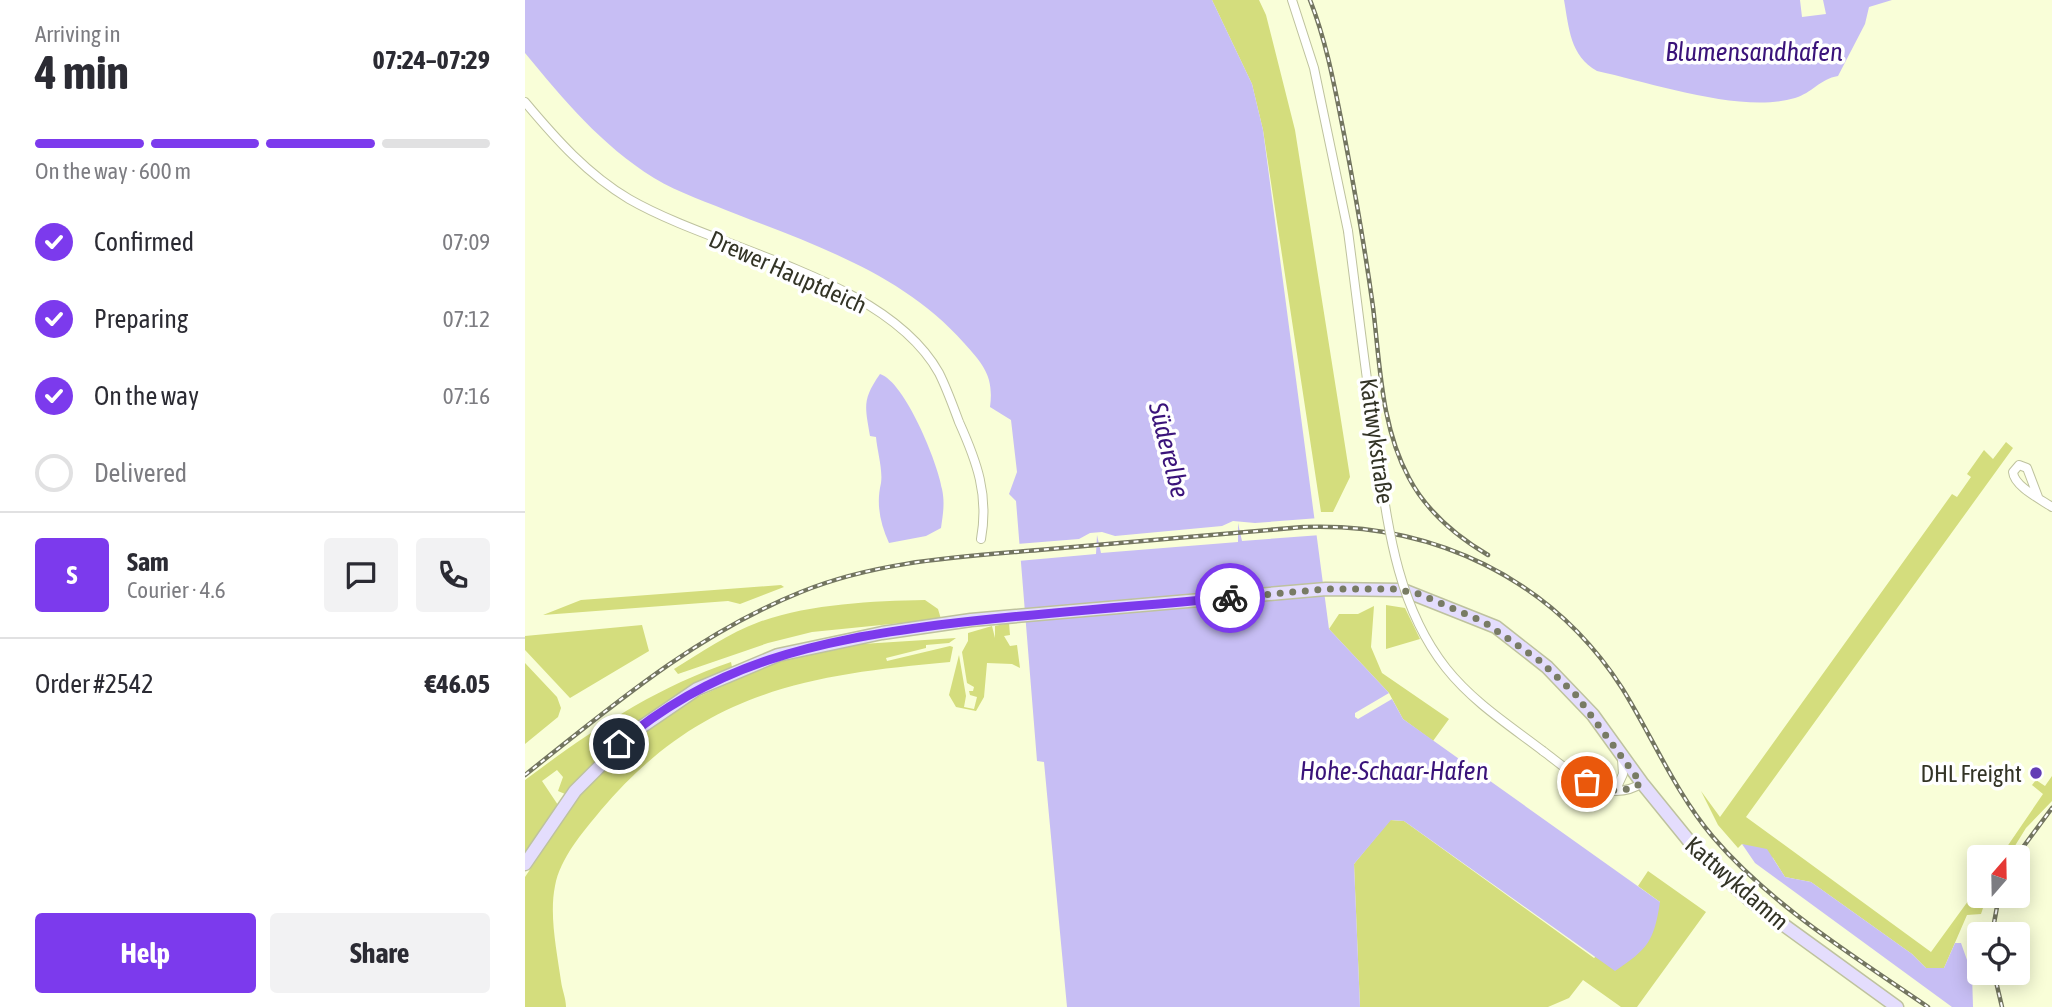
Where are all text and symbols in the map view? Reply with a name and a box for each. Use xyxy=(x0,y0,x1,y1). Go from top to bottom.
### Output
text: Arriving in xyxy=(35,21,121,47)
water label: Blumensandhafen xyxy=(1665,37,1843,67)
text: 07:24–07:29 xyxy=(373,45,490,75)
text: 4 min xyxy=(35,46,129,99)
text: On the way · 600 m xyxy=(35,158,191,184)
icon: check xyxy=(35,223,73,261)
street label: Drewer Hauptdeich xyxy=(705,225,871,319)
text: Confirmed xyxy=(94,227,194,257)
text: 07:09 xyxy=(442,229,490,255)
icon: check xyxy=(35,300,73,338)
text: Preparing xyxy=(94,304,188,334)
text: 07:12 xyxy=(443,306,490,332)
icon: check xyxy=(35,377,73,415)
street label: Kattwykstraße xyxy=(1355,377,1399,505)
text: On the way xyxy=(94,381,199,411)
text: 07:16 xyxy=(443,383,490,409)
water label: Süderelbe xyxy=(1142,398,1195,501)
text: Delivered xyxy=(94,458,187,488)
button: chat xyxy=(324,538,398,612)
button: phone xyxy=(416,538,490,612)
text: Sam xyxy=(127,547,169,577)
text: S xyxy=(67,560,77,590)
courier xyxy=(1195,563,1265,633)
text: Courier · 4.6 xyxy=(127,577,226,603)
icon: bike xyxy=(1211,579,1249,617)
text: Order #2542 xyxy=(35,669,154,699)
text: €46.05 xyxy=(425,669,490,699)
pin xyxy=(589,714,649,774)
icon: home xyxy=(600,725,638,763)
pin xyxy=(1557,752,1617,812)
water label: Hohe-Schaar-Hafen xyxy=(1300,756,1489,786)
place label: DHL Freight xyxy=(1920,760,2022,787)
icon: bag xyxy=(1568,763,1606,801)
marker: DHL Freight xyxy=(2028,765,2044,781)
street label: Kattwykdamm xyxy=(1680,831,1794,935)
north arrow xyxy=(1967,845,2030,908)
map controls xyxy=(1967,845,2030,985)
button: Help xyxy=(35,913,256,993)
button: Share xyxy=(270,913,490,993)
button: locate xyxy=(1967,922,2030,985)

